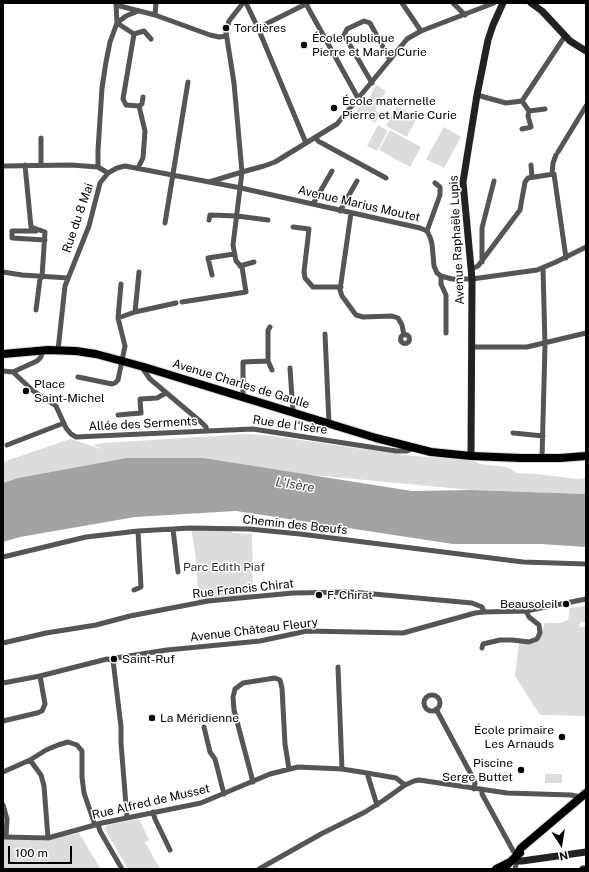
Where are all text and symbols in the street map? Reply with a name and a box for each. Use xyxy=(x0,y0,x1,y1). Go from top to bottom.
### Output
place label: Tordières xyxy=(234,21,286,35)
marker: Tordières xyxy=(221,23,231,33)
place label: École publique Pierre et Marie Curie xyxy=(312,31,427,59)
marker: École publique Pierre et Marie Curie xyxy=(299,40,309,50)
place label: École maternelle Pierre et Marie Curie xyxy=(342,94,457,122)
marker: École maternelle Pierre et Marie Curie xyxy=(329,103,339,113)
street label: Avenue Raphaële Lupis xyxy=(446,175,468,305)
street label: Rue du 8 Mai xyxy=(59,181,97,255)
street label: Avenue Marius Moutet xyxy=(297,183,421,225)
street label: Avenue Charles de Gaulle xyxy=(171,356,311,412)
place label: Place Saint-Michel xyxy=(34,377,105,405)
marker: Place Saint-Michel xyxy=(21,386,31,396)
street label: Rue de l'Isère xyxy=(252,413,328,437)
street label: Allée des Serments xyxy=(88,414,198,434)
water label: L'Isère xyxy=(274,474,316,496)
street label: Chemin des Bœufs xyxy=(242,512,348,538)
park label: Parc Edith Piaf xyxy=(183,560,265,574)
street label: Rue Francis Chirat xyxy=(192,577,294,601)
place label: F. Chirat xyxy=(327,588,373,602)
marker: F. Chirat xyxy=(314,590,324,600)
place label: Beausoleil xyxy=(500,597,558,611)
marker: Beausoleil xyxy=(561,599,571,609)
street label: Avenue Château Fleury xyxy=(189,615,319,645)
place label: Saint-Ruf xyxy=(122,652,175,666)
marker: Saint-Ruf xyxy=(109,654,119,664)
place label: La Méridienne xyxy=(160,711,239,725)
marker: La Méridienne xyxy=(147,713,157,723)
place label: École primaire Les Arnauds xyxy=(474,723,554,751)
marker: École primaire Les Arnauds xyxy=(557,732,567,742)
place label: Piscine Serge Buttet xyxy=(442,756,513,784)
marker: Piscine Serge Buttet xyxy=(516,765,526,775)
street label: Rue Alfred de Musset xyxy=(91,781,211,823)
north arrow xyxy=(541,824,581,864)
scale bar xyxy=(10,838,74,864)
text: 100 m xyxy=(15,846,48,860)
text: N xyxy=(558,849,569,863)

